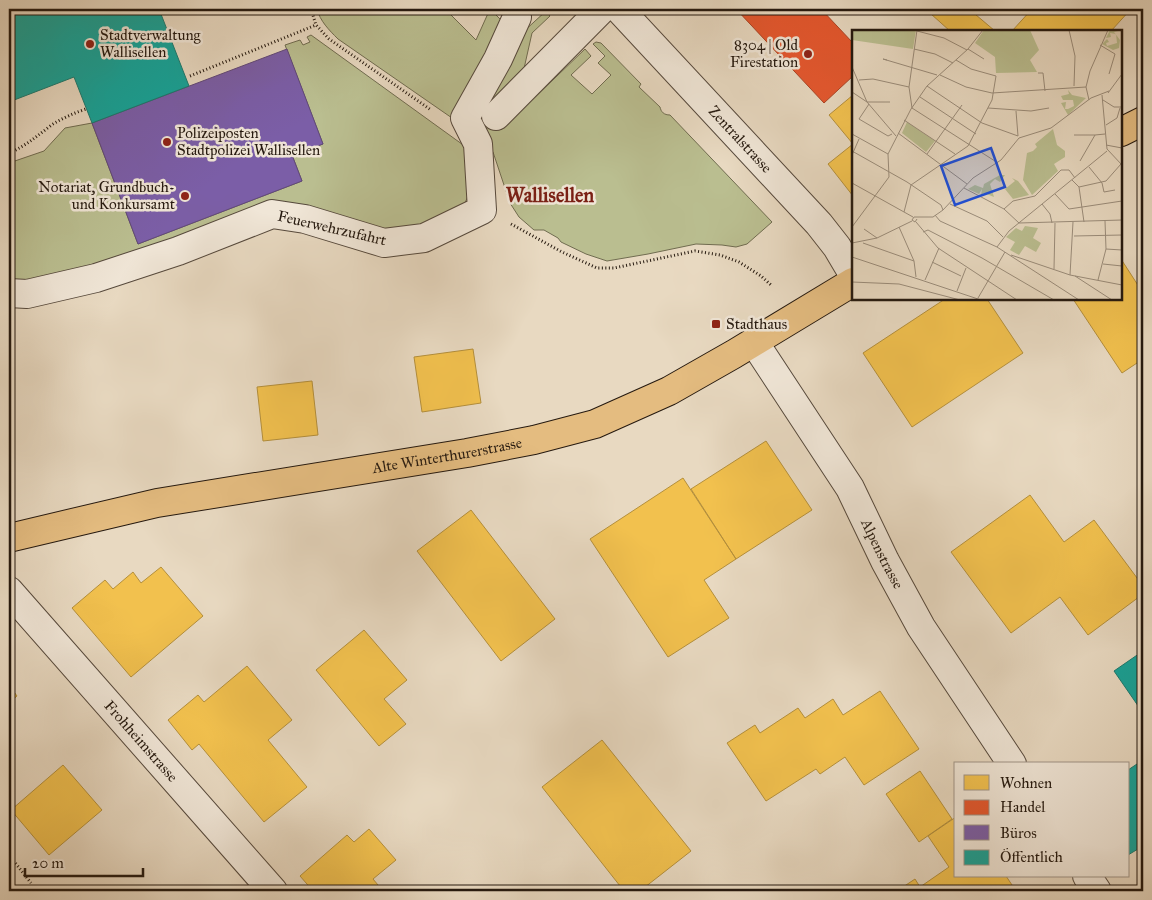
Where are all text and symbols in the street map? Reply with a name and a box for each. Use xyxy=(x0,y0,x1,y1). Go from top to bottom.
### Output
place label: Stadtverwaltung Wallisellen xyxy=(100,26,202,61)
inset map xyxy=(852,30,1122,300)
place label: 8304 | Old Firestation xyxy=(730,36,798,71)
marker: Stadtverwaltung Wallisellen xyxy=(84,38,96,50)
marker: 8304 | Old Firestation xyxy=(802,48,814,60)
street label: Zentralstrasse xyxy=(705,102,776,177)
place label: Polizeiposten Stadtpolizei Wallisellen xyxy=(177,124,320,159)
marker: Polizeiposten Stadtpolizei Wallisellen xyxy=(161,136,173,148)
place label: Notariat, Grundbuch- und Konkursamt xyxy=(38,178,176,213)
district label: Wallisellen xyxy=(506,183,594,207)
marker: Notariat, Grundbuch- und Konkursamt xyxy=(179,190,191,202)
street label: Feuerwehrzufahrt xyxy=(276,207,389,249)
place label: Stadthaus xyxy=(726,315,787,333)
marker: Stadthaus xyxy=(710,318,722,330)
street label: Alte Winterthurerstrasse xyxy=(370,434,523,477)
street label: Alpenstrasse xyxy=(857,515,907,592)
street label: Frohheimstrasse xyxy=(101,697,182,785)
legend xyxy=(954,762,1130,878)
text: Wohnen xyxy=(1000,774,1052,792)
text: Handel xyxy=(1000,798,1046,816)
text: Büros xyxy=(1000,824,1037,842)
scale bar xyxy=(25,845,142,877)
text: Öffentlich xyxy=(1000,847,1063,866)
text: 20 m xyxy=(32,854,64,872)

